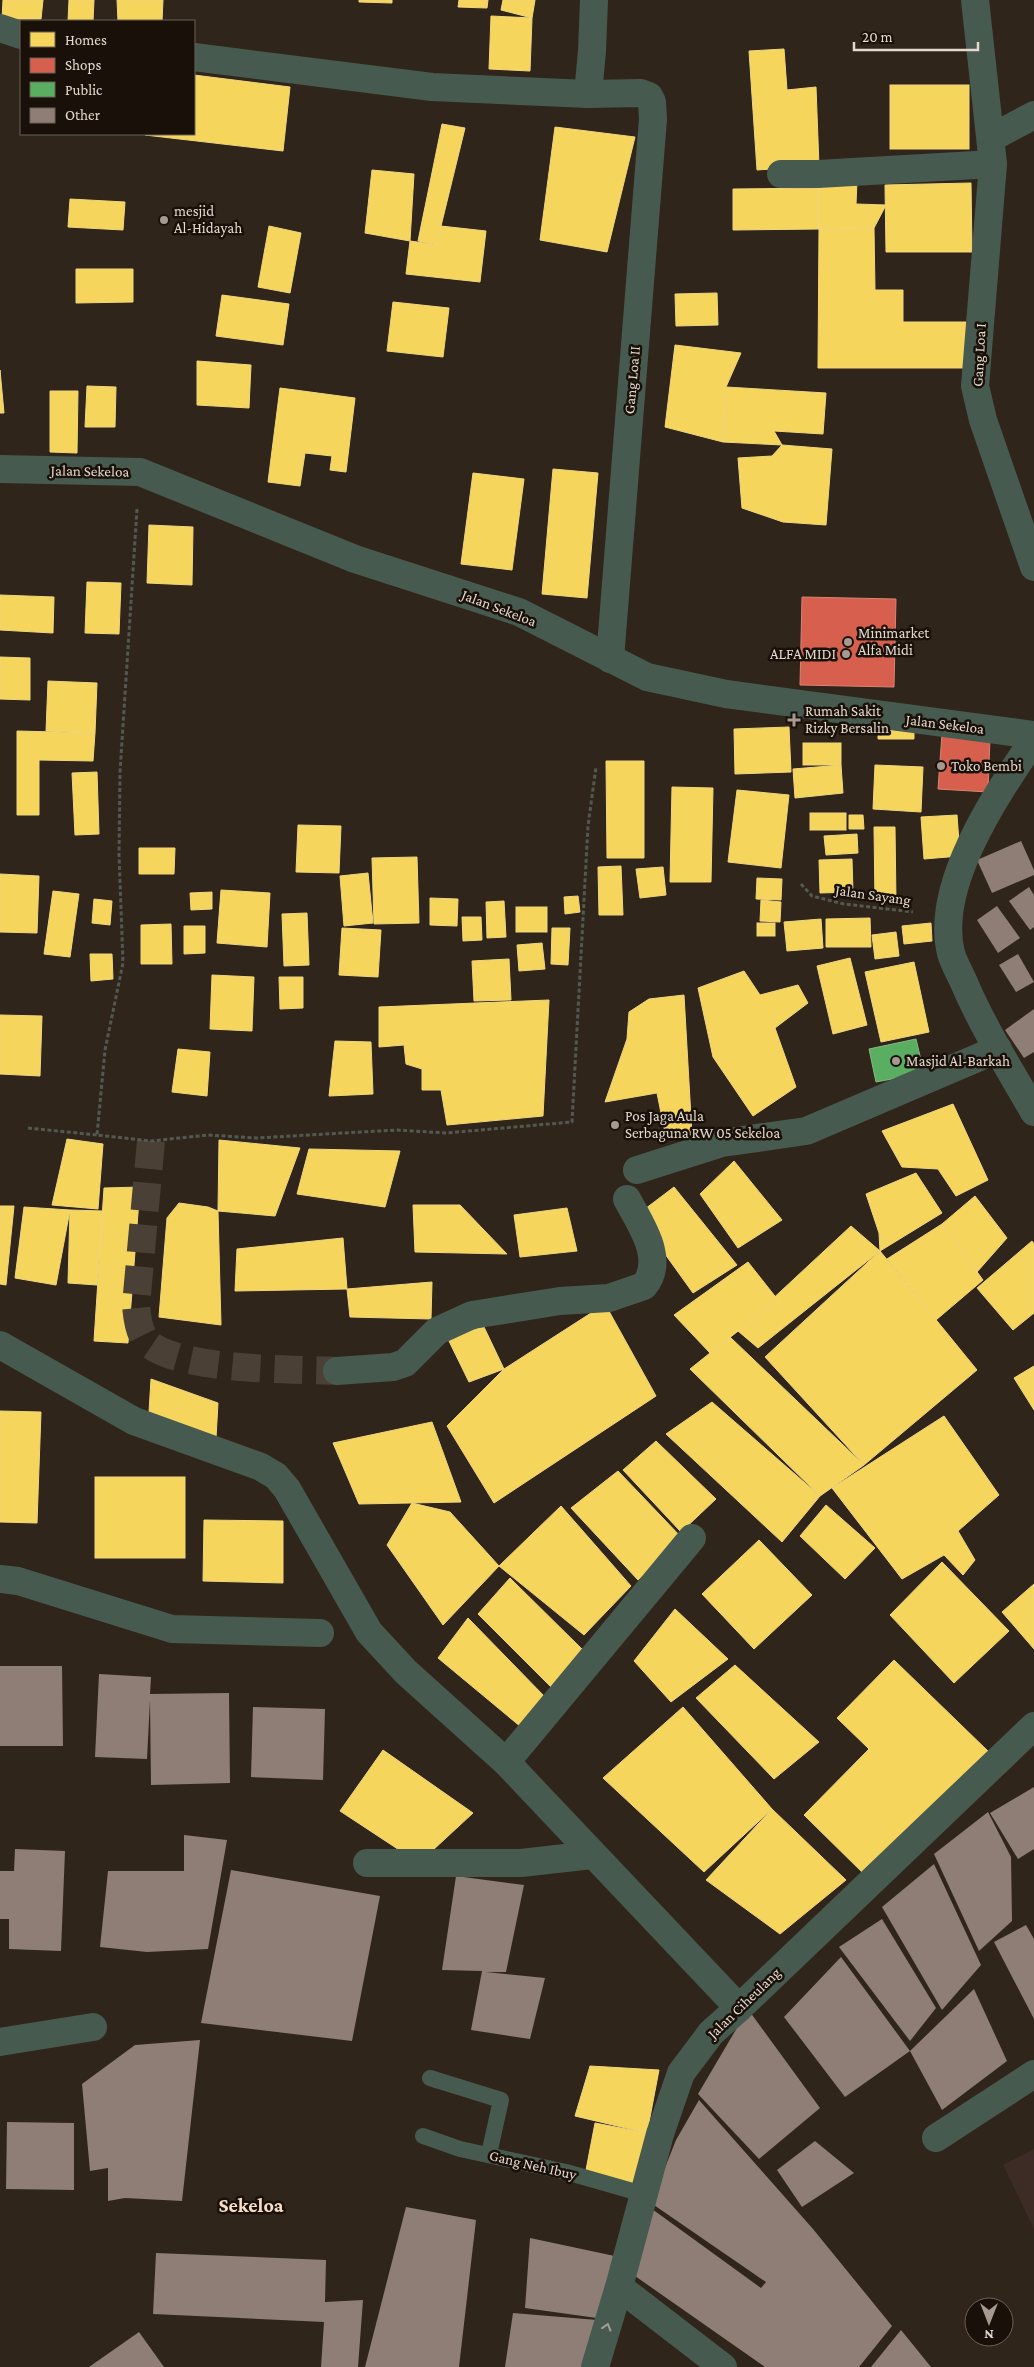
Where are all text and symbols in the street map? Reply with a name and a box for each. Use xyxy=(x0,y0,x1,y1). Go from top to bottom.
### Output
legend xyxy=(20,20,195,135)
scale bar xyxy=(854,20,978,52)
text: 20 m xyxy=(862,29,893,45)
text: Homes xyxy=(65,32,107,48)
text: Shops xyxy=(65,57,101,74)
text: Public xyxy=(65,82,103,98)
text: Other xyxy=(65,107,101,123)
place label: mesjid Al-Hidayah xyxy=(174,203,242,237)
marker: mesjid Al-Hidayah xyxy=(158,214,170,226)
street label: Gang Loa I xyxy=(969,323,990,387)
street label: Gang Loa II xyxy=(621,345,644,415)
street label: Jalan Sekeloa xyxy=(48,462,130,481)
street label: Jalan Sekeloa xyxy=(457,586,539,631)
place label: Minimarket Alfa Midi xyxy=(858,625,930,658)
marker: Minimarket Alfa Midi xyxy=(842,636,854,648)
place label: ALFA MIDI xyxy=(770,646,836,662)
marker: ALFA MIDI xyxy=(840,648,852,660)
place label: Rumah Sakit Rizky Bersalin xyxy=(805,703,889,737)
street label: Jalan Sekeloa xyxy=(903,711,985,738)
marker: Rumah Sakit Rizky Bersalin xyxy=(787,713,801,727)
place label: Toko Bembi xyxy=(951,758,1022,774)
marker: Toko Bembi xyxy=(935,760,947,772)
street label: Jalan Sayang xyxy=(832,882,912,909)
place label: Masjid Al-Barkah xyxy=(906,1053,1010,1070)
marker: Masjid Al-Barkah xyxy=(890,1055,902,1067)
place label: Pos Jaga Aula Serbaguna RW 05 Sekeloa xyxy=(625,1108,780,1142)
marker: Pos Jaga Aula Serbaguna RW 05 Sekeloa xyxy=(609,1119,621,1131)
street label: Jalan Ciheulang xyxy=(703,1964,784,2044)
street label: Gang Neh Ibuy xyxy=(488,2147,578,2184)
district label: Sekeloa xyxy=(218,2194,284,2216)
north arrow xyxy=(964,2297,1014,2347)
one-way arrow xyxy=(602,2324,612,2332)
text: N xyxy=(984,2327,994,2343)

